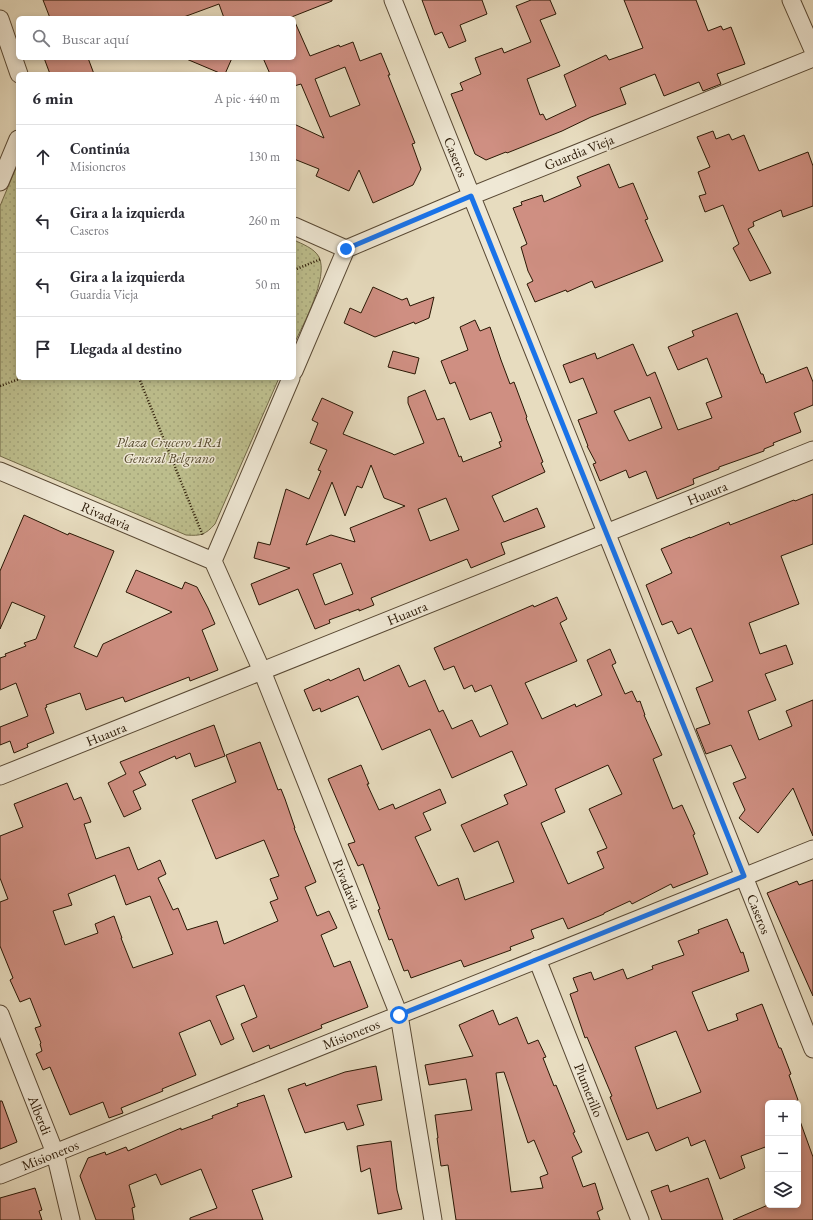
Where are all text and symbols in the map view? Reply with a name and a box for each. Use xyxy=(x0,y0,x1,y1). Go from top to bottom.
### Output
search box xyxy=(16,16,296,60)
icon: search xyxy=(30,27,52,49)
text: Buscar aquí xyxy=(62,29,129,48)
text: 6 min xyxy=(32,87,73,109)
text: A pie · 440 m xyxy=(214,90,280,107)
street label: Guardia Vieja xyxy=(542,130,617,174)
street label: Caseros xyxy=(440,134,472,180)
text: Continúa xyxy=(70,139,130,158)
icon: ahead xyxy=(32,146,54,168)
text: 130 m xyxy=(249,148,280,165)
text: Misioneros xyxy=(70,158,126,175)
text: Gira a la izquierda xyxy=(70,203,185,222)
icon: left xyxy=(32,210,54,232)
text: 260 m xyxy=(249,212,280,229)
text: Caseros xyxy=(70,222,109,239)
route end xyxy=(337,240,355,258)
text: Gira a la izquierda xyxy=(70,267,185,286)
icon: left xyxy=(32,274,54,296)
text: 50 m xyxy=(255,276,280,293)
text: Guardia Vieja xyxy=(70,286,138,303)
icon: arrive xyxy=(32,338,54,360)
text: Llegada al destino xyxy=(70,339,182,358)
park label: Plaza Crucero ARA General Belgrano xyxy=(116,433,222,467)
street label: Huaura xyxy=(684,477,730,509)
street label: Rivadavia xyxy=(78,497,134,535)
street label: Huaura xyxy=(384,597,430,629)
street label: Huaura xyxy=(83,718,129,750)
street label: Rivadavia xyxy=(329,856,365,912)
street label: Caseros xyxy=(743,891,775,937)
route start xyxy=(390,1006,408,1024)
street label: Misioneros xyxy=(320,1014,383,1054)
street label: Plumerillo xyxy=(570,1060,608,1120)
street label: Alberdi xyxy=(24,1092,56,1138)
map controls xyxy=(765,1100,801,1208)
button: + xyxy=(765,1100,801,1136)
street label: Misioneros xyxy=(19,1135,82,1175)
button: − xyxy=(765,1136,801,1172)
button: layers xyxy=(765,1172,801,1208)

